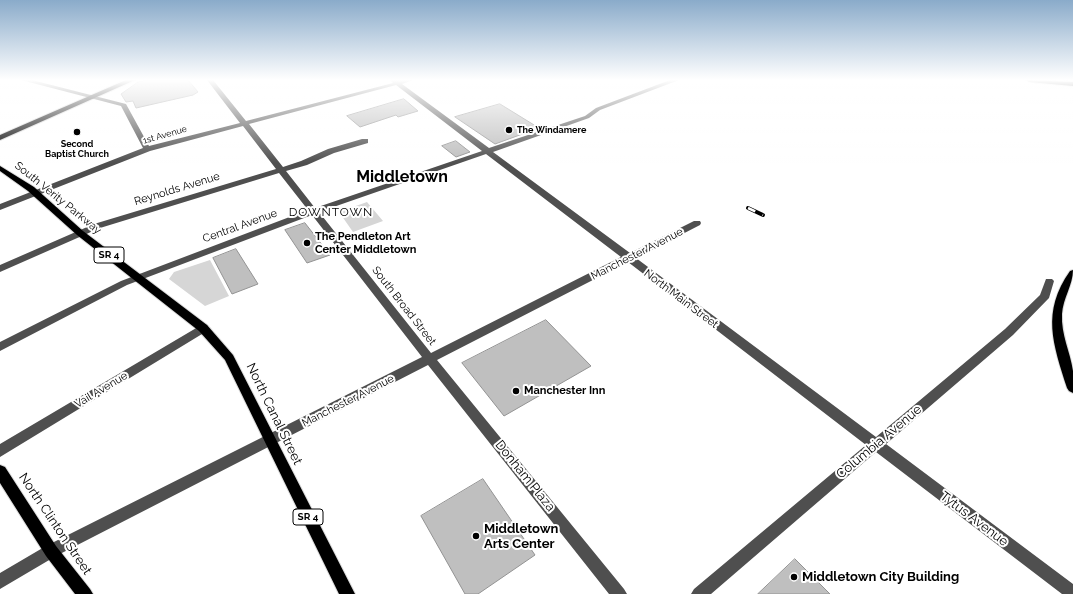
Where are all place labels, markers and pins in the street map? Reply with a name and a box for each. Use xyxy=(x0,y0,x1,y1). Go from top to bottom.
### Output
marker: The Windamere xyxy=(504,125,514,135)
place label: The Windamere xyxy=(517,125,586,135)
marker: Second Baptist Church xyxy=(72,127,82,137)
place label: Second Baptist Church xyxy=(45,139,109,160)
place label: The Pendleton Art Center Middletown xyxy=(315,230,416,256)
marker: The Pendleton Art Center Middletown xyxy=(302,238,312,248)
place label: Manchester Inn xyxy=(524,384,605,398)
marker: Manchester Inn xyxy=(511,386,521,396)
place label: Middletown Arts Center xyxy=(484,521,558,552)
marker: Middletown Arts Center xyxy=(471,531,481,541)
place label: Middletown City Building xyxy=(802,569,959,585)
marker: Middletown City Building xyxy=(789,572,799,582)

